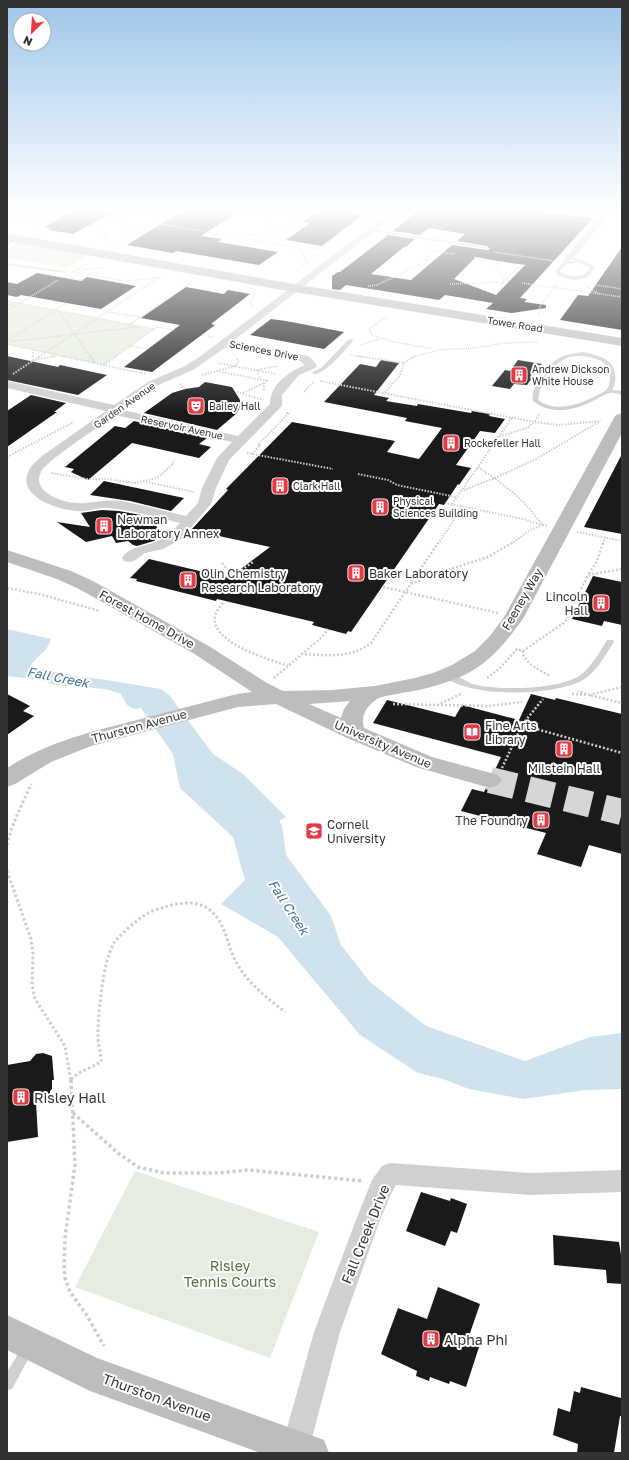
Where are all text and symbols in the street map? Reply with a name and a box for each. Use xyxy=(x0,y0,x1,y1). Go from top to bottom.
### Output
north arrow xyxy=(12,12,52,52)
text: N xyxy=(21,34,34,49)
street label: Tower Road xyxy=(486,314,544,334)
street label: Sciences Drive xyxy=(228,337,300,363)
place label: Andrew Dickson White House xyxy=(532,363,609,387)
building icon: Andrew Dickson White House xyxy=(509,365,529,385)
street label: Garden Avenue xyxy=(91,379,157,431)
theatre icon: Bailey Hall xyxy=(186,396,206,416)
place label: Bailey Hall xyxy=(209,400,260,412)
street label: Reservoir Avenue xyxy=(140,412,224,442)
building icon: Rockefeller Hall xyxy=(441,433,461,453)
place label: Rockefeller Hall xyxy=(464,437,541,449)
building icon: Clark Hall xyxy=(270,476,290,496)
place label: Clark Hall xyxy=(293,480,340,492)
place label: Physical Sciences Building xyxy=(393,495,478,519)
building icon: Physical Sciences Building xyxy=(370,497,390,517)
place label: Newman Laboratory Annex xyxy=(117,512,220,541)
building icon: Newman Laboratory Annex xyxy=(94,516,114,536)
building icon: Baker Laboratory xyxy=(346,563,366,583)
street label: Feeney Way xyxy=(498,565,546,633)
place label: Olin Chemistry Research Laboratory xyxy=(201,566,321,595)
place label: Baker Laboratory xyxy=(369,566,469,581)
building icon: Olin Chemistry Research Laboratory xyxy=(178,570,198,590)
street label: Forest Home Drive xyxy=(97,587,197,651)
place label: Lincoln Hall xyxy=(546,589,588,618)
building icon: Lincoln Hall xyxy=(591,593,611,613)
water label: Fall Creek xyxy=(26,663,92,691)
street label: Thurston Avenue xyxy=(90,706,188,746)
street label: University Avenue xyxy=(332,717,434,771)
place label: Fine Arts Library xyxy=(485,718,537,747)
library icon: Fine Arts Library xyxy=(462,722,482,742)
building icon: Milstein Hall xyxy=(554,739,574,759)
place label: Milstein Hall xyxy=(528,761,600,776)
building icon: The Foundry xyxy=(531,810,551,830)
place label: The Foundry xyxy=(455,813,528,828)
place label: Cornell University xyxy=(327,817,386,846)
school or university icon: Cornell University xyxy=(304,821,324,841)
water label: Fall Creek xyxy=(265,876,314,939)
building icon: Risley Hall xyxy=(11,1087,31,1107)
place label: Risley Hall xyxy=(34,1089,106,1106)
street label: Fall Creek Drive xyxy=(337,1182,393,1286)
park label: Risley Tennis Courts xyxy=(184,1257,276,1290)
building icon: Alpha Phi xyxy=(421,1329,441,1349)
place label: Alpha Phi xyxy=(444,1331,508,1348)
street label: Thurston Avenue xyxy=(100,1369,214,1425)

